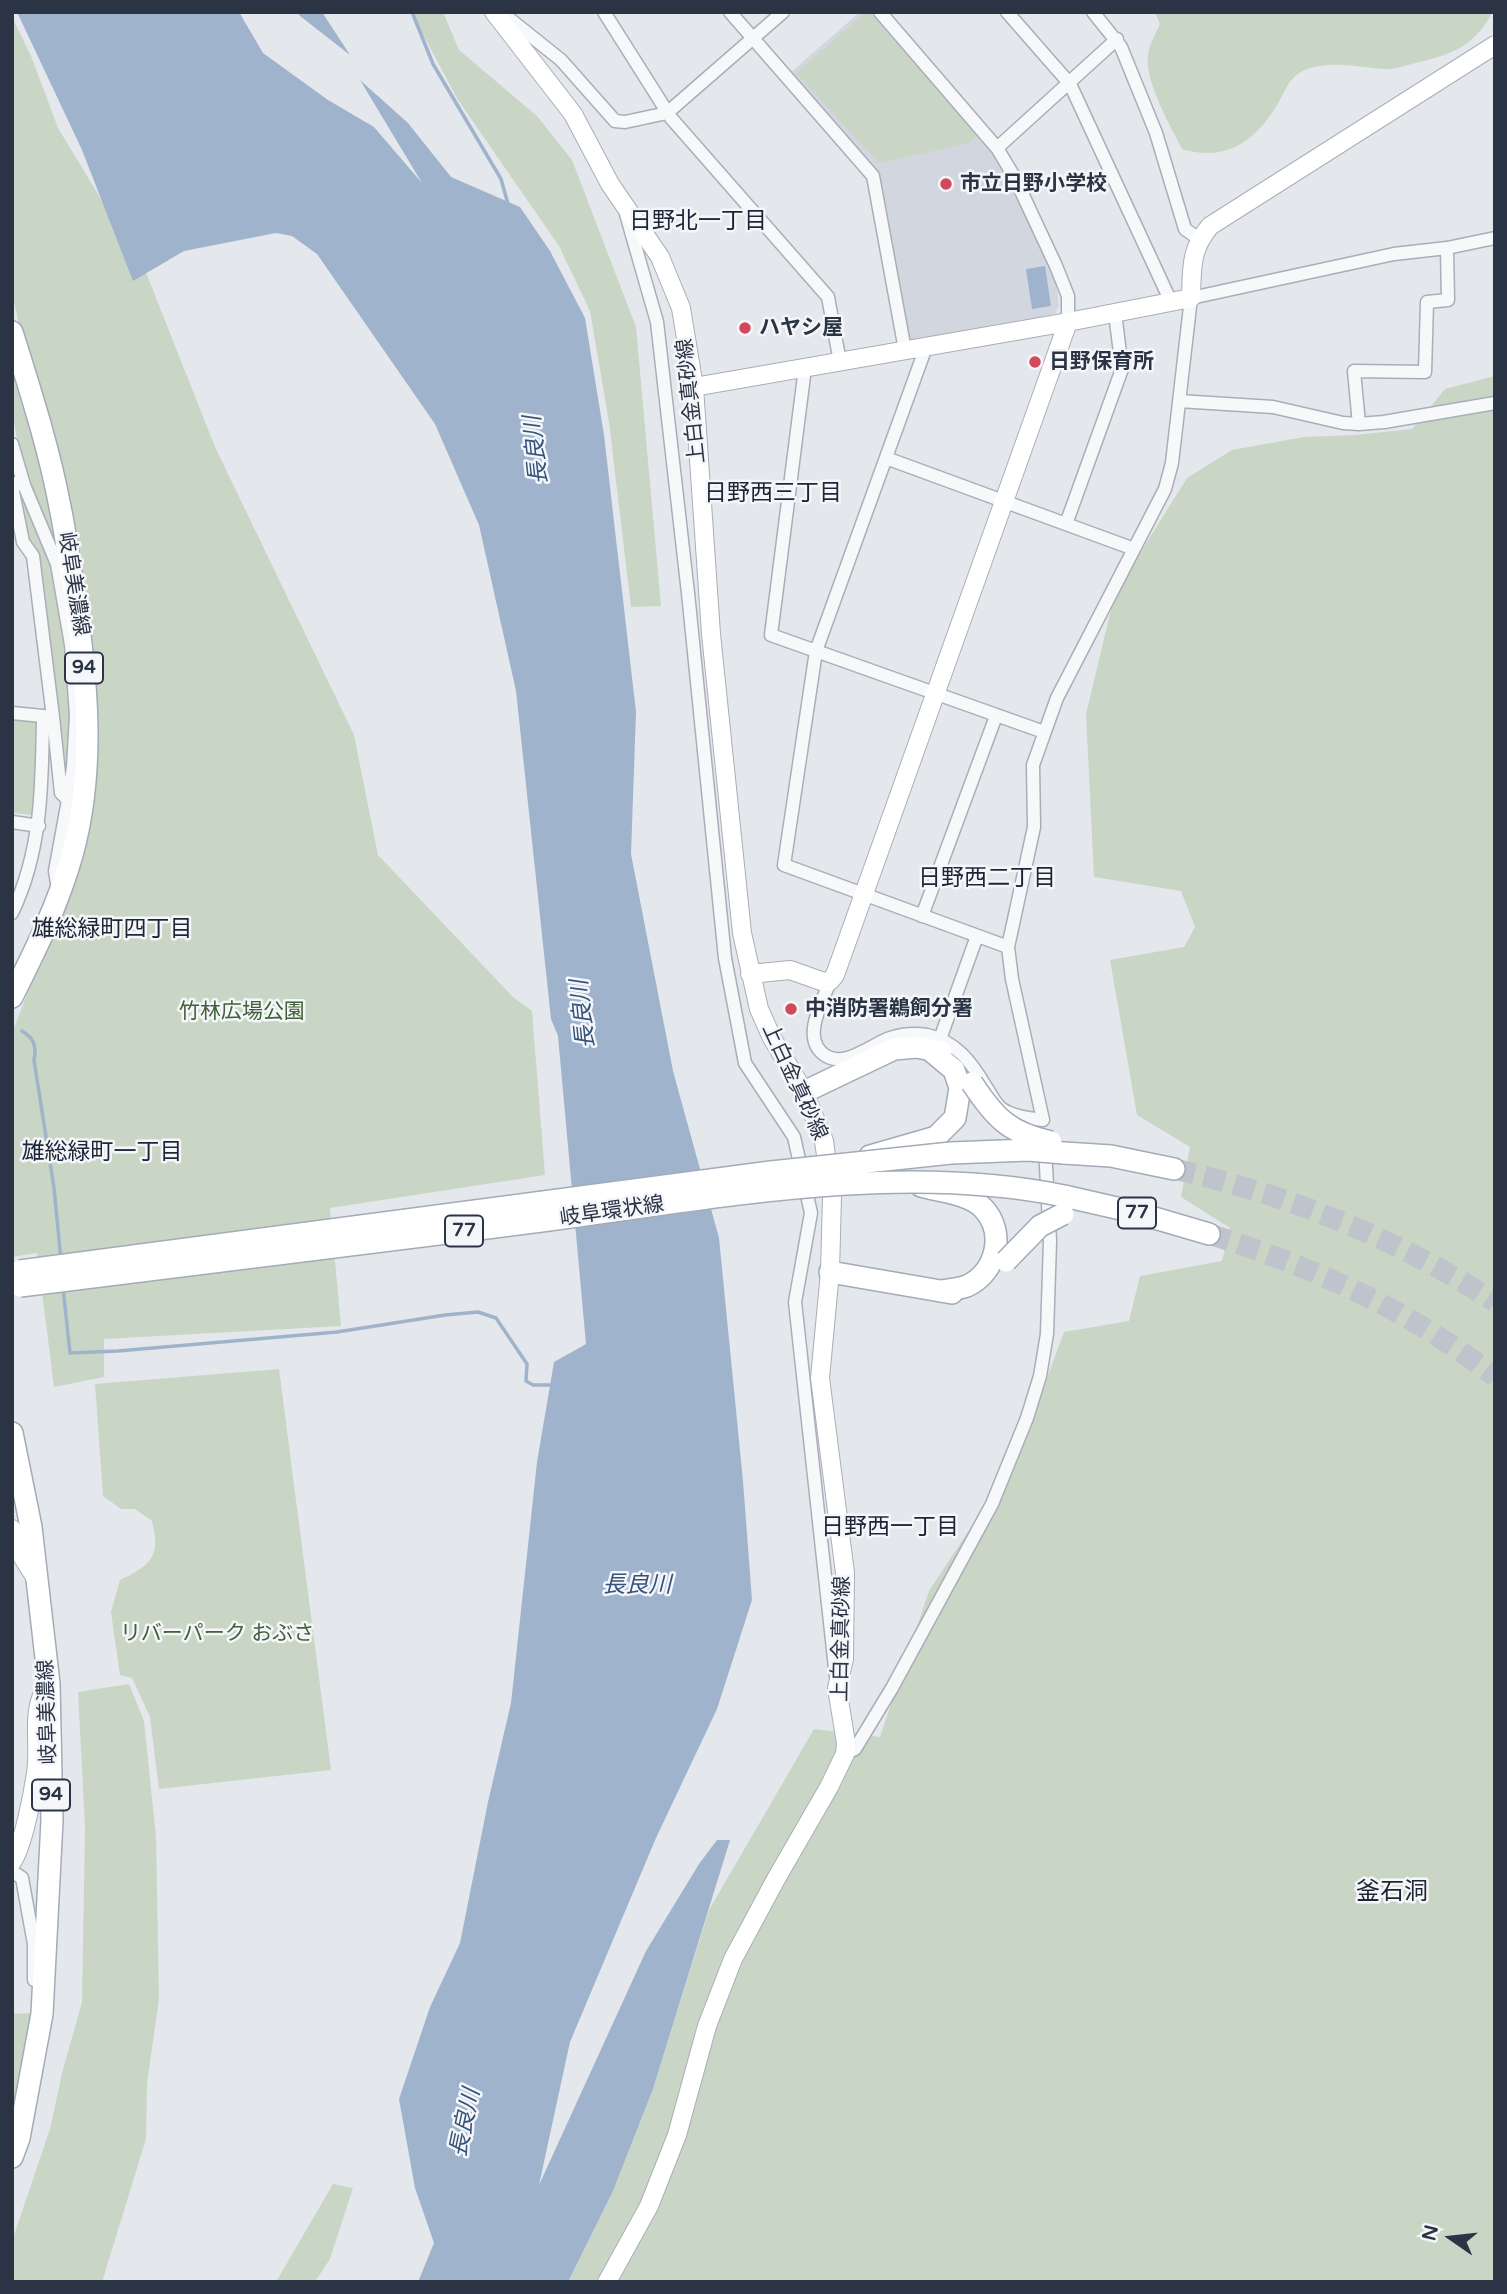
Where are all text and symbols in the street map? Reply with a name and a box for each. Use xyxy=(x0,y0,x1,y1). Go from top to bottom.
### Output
place label: 市立日野小学校 xyxy=(960,171,1107,197)
marker: 市立日野小学校 xyxy=(938,176,954,192)
district label: 日野北一丁目 xyxy=(629,208,767,236)
place label: ハヤシ屋 xyxy=(759,315,843,341)
marker: ハヤシ屋 xyxy=(737,320,753,336)
street label: 上白金真砂線 xyxy=(673,337,711,465)
place label: 日野保育所 xyxy=(1049,349,1154,375)
marker: 日野保育所 xyxy=(1027,354,1043,370)
water label: 長良川 xyxy=(520,414,554,486)
district label: 日野西三丁目 xyxy=(704,480,842,508)
street label: 岐阜美濃線 xyxy=(52,530,94,638)
road number: 94 xyxy=(65,652,103,684)
district label: 日野西二丁目 xyxy=(918,865,1056,893)
district label: 雄総緑町四丁目 xyxy=(32,916,192,944)
water label: 長良川 xyxy=(567,978,601,1050)
place label: 中消防署鵜飼分署 xyxy=(805,996,973,1022)
park label: 竹林広場公園 xyxy=(179,999,305,1025)
marker: 中消防署鵜飼分署 xyxy=(783,1001,799,1017)
street label: 上白金真砂線 xyxy=(756,1020,832,1144)
district label: 雄総緑町一丁目 xyxy=(22,1139,182,1167)
street label: 岐阜環状線 xyxy=(558,1192,666,1232)
road number: 77 xyxy=(1118,1198,1156,1228)
road number: 77 xyxy=(445,1216,483,1246)
district label: 日野西一丁目 xyxy=(821,1514,959,1542)
water label: 長良川 xyxy=(603,1572,671,1600)
street label: 上白金真砂線 xyxy=(828,1576,856,1702)
park label: リバーパーク おぶさ xyxy=(120,1621,314,1647)
street label: 岐阜美濃線 xyxy=(34,1659,62,1765)
road number: 94 xyxy=(32,1780,70,1811)
district label: 釜石洞 xyxy=(1356,1879,1428,1907)
water label: 長良川 xyxy=(445,2086,487,2160)
north arrow xyxy=(1416,2203,1486,2273)
text: N xyxy=(1418,2223,1443,2243)

